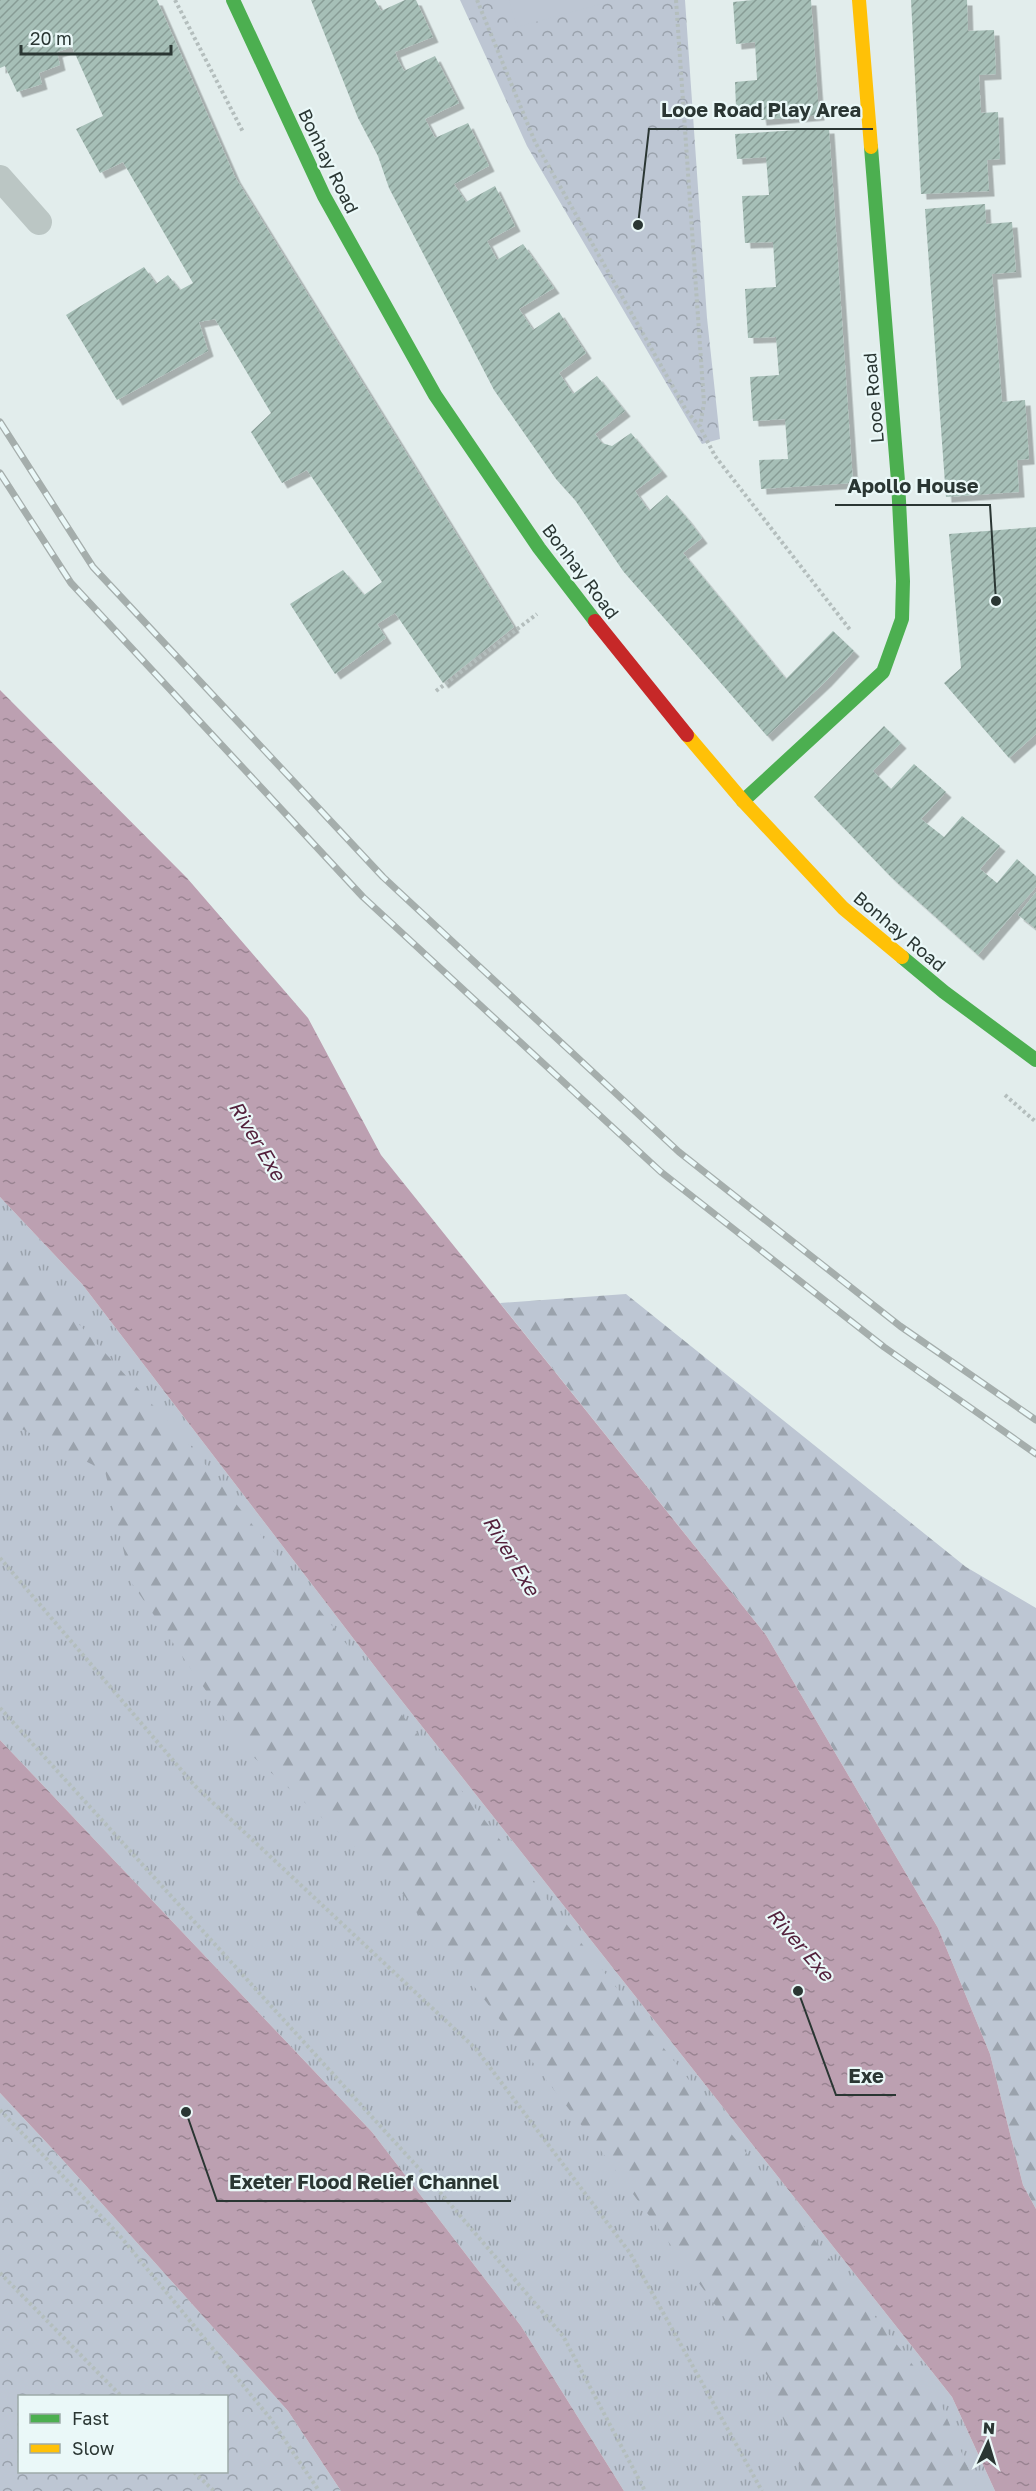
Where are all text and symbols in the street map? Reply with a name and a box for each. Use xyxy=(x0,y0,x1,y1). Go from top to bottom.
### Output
scale bar xyxy=(21,18,171,56)
text: 20 m xyxy=(30,27,72,49)
callout: Looe Road Play Area xyxy=(649,91,873,129)
text: Looe Road Play Area xyxy=(661,97,861,121)
street label: Bonhay Road xyxy=(294,105,364,217)
street label: Looe Road xyxy=(858,352,888,444)
callout: Apollo House xyxy=(835,467,990,505)
text: Apollo House xyxy=(848,473,979,497)
street label: Bonhay Road xyxy=(538,519,624,623)
street label: Bonhay Road xyxy=(849,886,951,976)
water label: River Exe xyxy=(225,1096,292,1185)
water label: River Exe xyxy=(479,1511,546,1600)
water label: River Exe xyxy=(763,1903,840,1986)
callout: Exe xyxy=(836,2057,896,2095)
text: Exe xyxy=(848,2063,884,2087)
callout: Exeter Flood Relief Channel xyxy=(217,2163,511,2201)
text: Exeter Flood Relief Channel xyxy=(229,2169,499,2193)
legend xyxy=(18,2395,228,2473)
text: Fast xyxy=(72,2407,109,2429)
north arrow xyxy=(958,2413,1018,2473)
text: N xyxy=(982,2418,996,2438)
text: Slow xyxy=(72,2437,115,2459)

